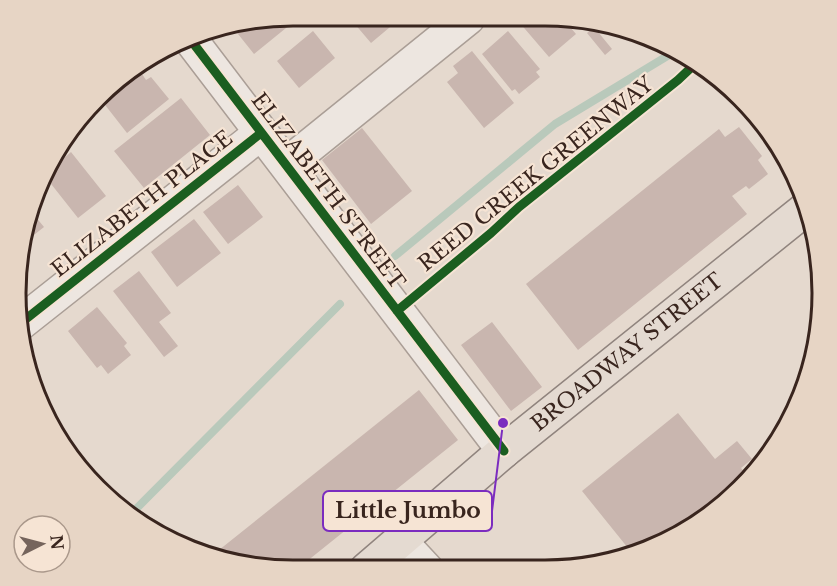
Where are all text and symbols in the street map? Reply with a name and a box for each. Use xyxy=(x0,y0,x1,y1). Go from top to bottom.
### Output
street label: REED CREEK GREENWAY xyxy=(413,71,659,277)
street label: ELIZABETH STREET xyxy=(246,88,410,294)
street label: ELIZABETH PLACE xyxy=(46,125,238,283)
street label: BROADWAY STREET xyxy=(526,267,728,437)
callout: Little Jumbo xyxy=(323,491,492,531)
text: Little Jumbo xyxy=(335,497,481,524)
north arrow xyxy=(12,514,72,574)
text: N xyxy=(46,534,68,551)

